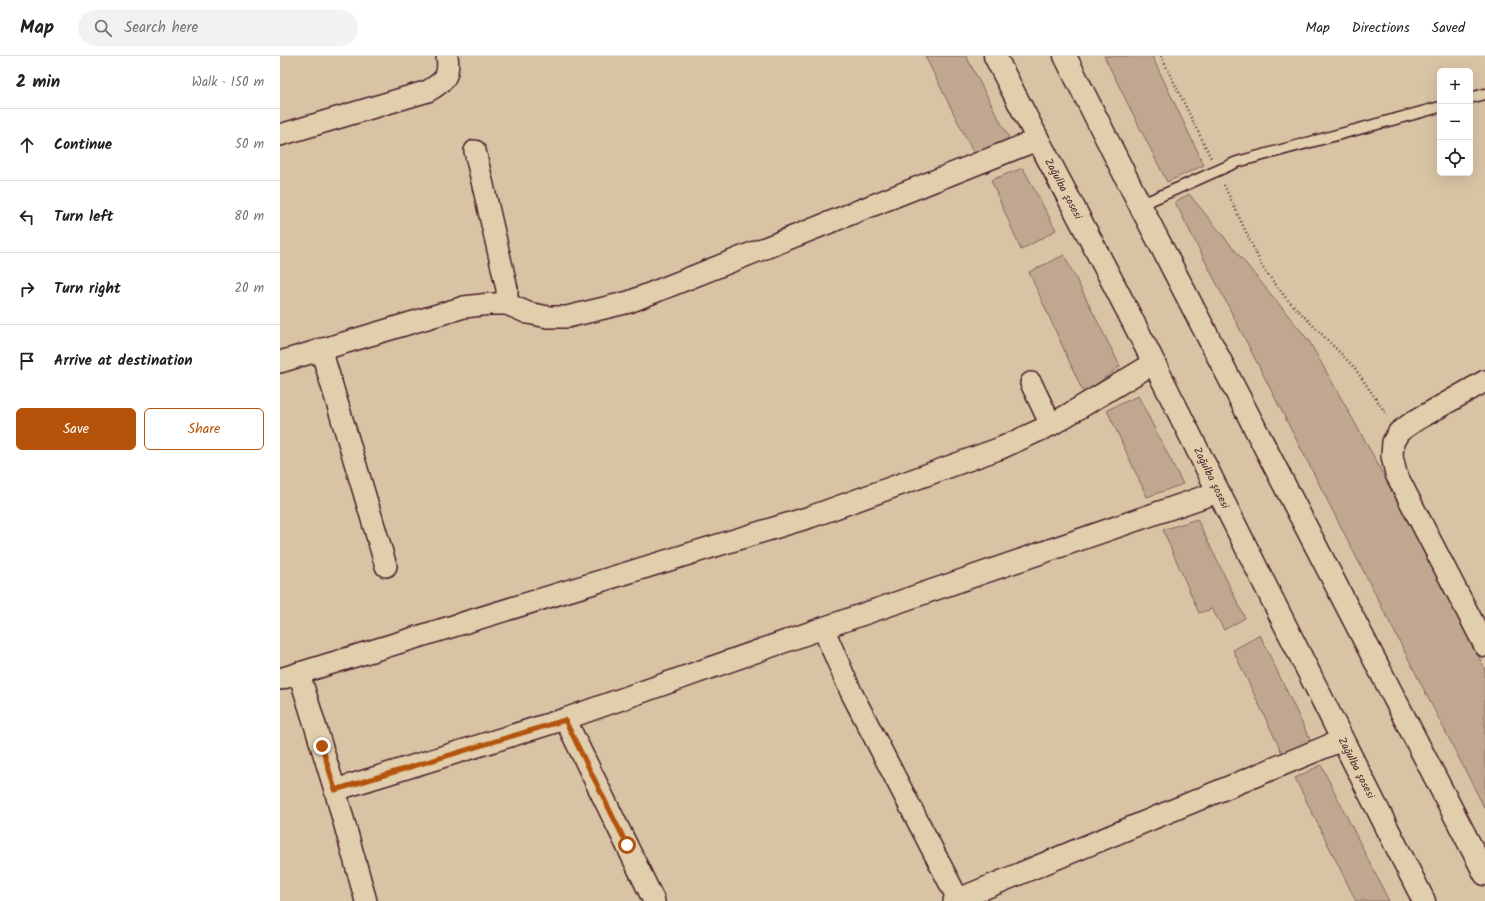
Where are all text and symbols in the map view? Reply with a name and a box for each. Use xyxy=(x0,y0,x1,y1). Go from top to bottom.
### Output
search box xyxy=(78,10,358,46)
text: Map xyxy=(20,13,54,43)
text: Search here xyxy=(124,16,198,40)
icon: search xyxy=(92,17,114,39)
text: Map xyxy=(1305,17,1330,39)
text: Directions xyxy=(1352,17,1410,39)
text: Saved xyxy=(1432,17,1465,39)
map controls xyxy=(1437,68,1473,176)
button: + xyxy=(1437,68,1473,104)
text: 2 min xyxy=(16,69,60,96)
text: Walk · 150 m xyxy=(192,72,264,93)
button: − xyxy=(1437,104,1473,140)
text: Continue xyxy=(54,133,112,157)
icon: ahead xyxy=(16,134,38,156)
text: 50 m xyxy=(235,134,264,155)
button: locate xyxy=(1437,140,1473,176)
street label: Zağulba şosesi xyxy=(1039,155,1087,223)
text: Turn left xyxy=(54,205,114,229)
icon: left xyxy=(16,206,38,228)
text: 80 m xyxy=(234,206,264,227)
text: Turn right xyxy=(54,277,121,301)
icon: right xyxy=(16,278,38,300)
text: 20 m xyxy=(234,278,264,299)
text: Arrive at destination xyxy=(54,349,193,373)
icon: arrive xyxy=(16,350,38,372)
button: Save xyxy=(16,408,136,450)
button: Share xyxy=(144,408,264,450)
street label: Zağulba şosesi xyxy=(1188,444,1234,512)
street label: Zağulba şosesi xyxy=(1333,734,1379,802)
route end xyxy=(313,737,331,755)
route start xyxy=(618,836,636,854)

